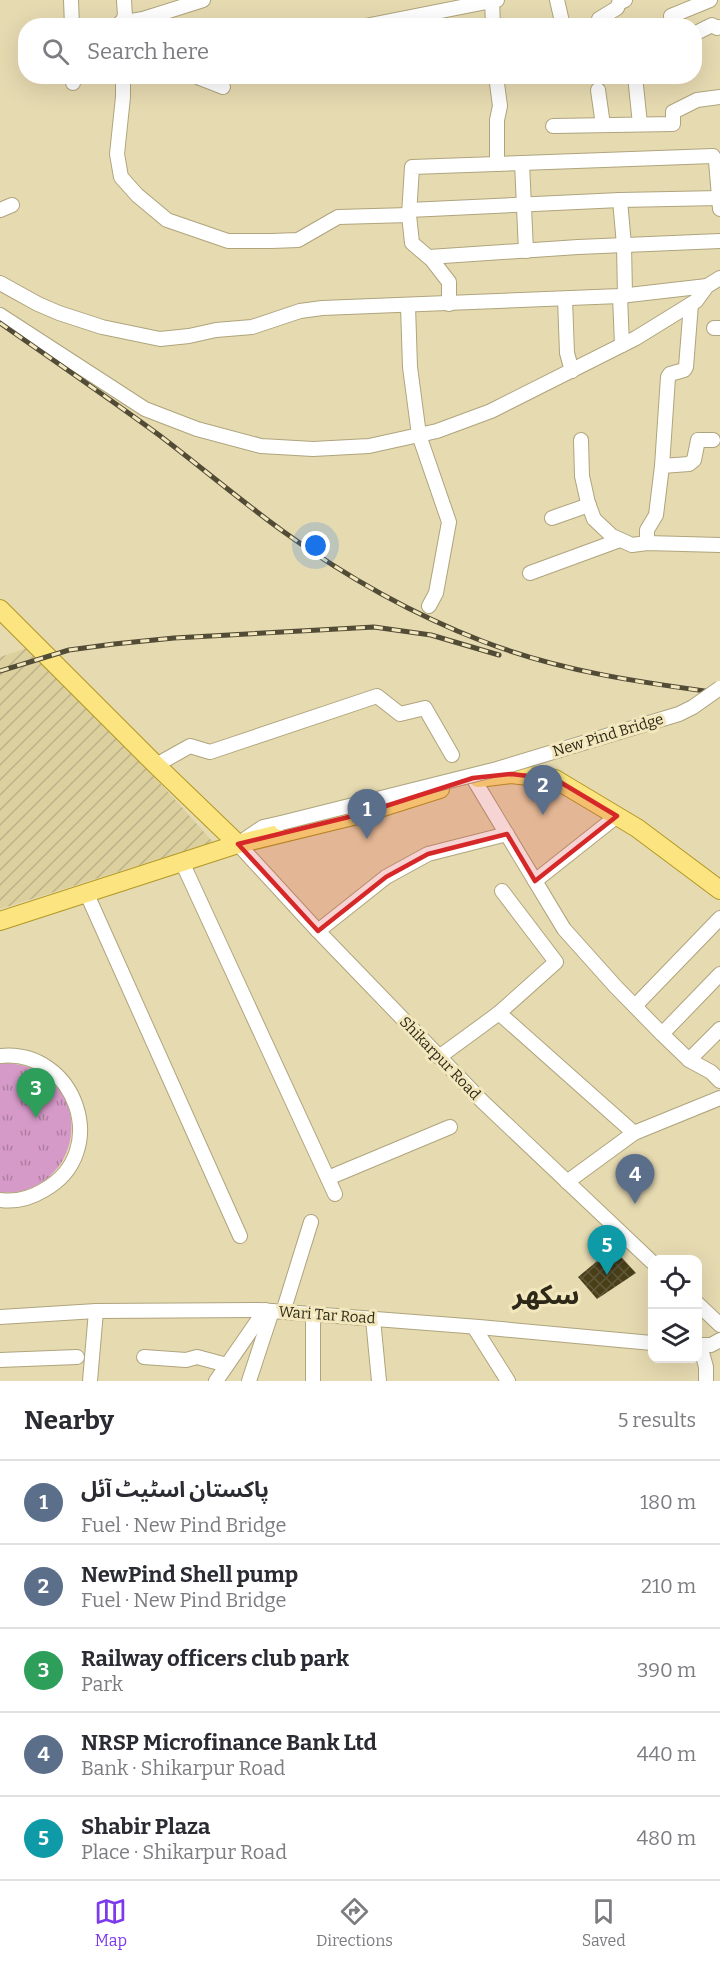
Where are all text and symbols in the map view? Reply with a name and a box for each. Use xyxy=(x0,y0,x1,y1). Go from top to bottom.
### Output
search box xyxy=(18,18,702,84)
icon: search xyxy=(39,35,72,68)
text: Search here xyxy=(87,38,209,65)
your location xyxy=(301,531,330,560)
street label: New Pind Bridge xyxy=(550,710,666,760)
pin: 2 xyxy=(524,766,562,815)
pin: 1 xyxy=(348,790,386,839)
street label: Shikarpur Road xyxy=(396,1013,484,1103)
pin: 3 xyxy=(16,1068,56,1118)
pin: 4 xyxy=(616,1154,654,1204)
pin: 5 xyxy=(588,1226,626,1275)
map controls xyxy=(648,1255,702,1363)
button: locate xyxy=(648,1255,702,1309)
district label: سکھر xyxy=(512,1279,579,1311)
street label: Wari Tar Road xyxy=(278,1303,376,1327)
button: layers xyxy=(648,1309,702,1363)
text: Nearby xyxy=(24,1405,114,1436)
text: 5 results xyxy=(618,1408,696,1432)
text: پاکستان اسٹیٹ آئل xyxy=(81,1476,269,1503)
text: 1 xyxy=(39,1490,48,1514)
text: 180 m xyxy=(640,1490,696,1514)
text: Fuel · New Pind Bridge xyxy=(81,1513,286,1537)
text: NewPind Shell pump xyxy=(81,1561,298,1588)
text: 2 xyxy=(38,1574,49,1598)
text: 210 m xyxy=(641,1574,696,1598)
text: Fuel · New Pind Bridge xyxy=(81,1588,286,1612)
text: Railway officers club park xyxy=(81,1645,349,1672)
text: 3 xyxy=(38,1658,49,1682)
text: 390 m xyxy=(637,1658,696,1682)
text: Park xyxy=(81,1672,123,1696)
text: NRSP Microfinance Bank Ltd xyxy=(81,1729,377,1756)
text: 4 xyxy=(37,1742,50,1766)
text: 440 m xyxy=(637,1742,696,1766)
text: Bank · Shikarpur Road xyxy=(81,1756,285,1780)
text: Shabir Plaza xyxy=(81,1813,210,1840)
text: 5 xyxy=(38,1826,49,1850)
text: 480 m xyxy=(636,1826,696,1850)
text: Place · Shikarpur Road xyxy=(81,1840,287,1864)
tab: Map xyxy=(94,1895,127,1950)
tab: Directions xyxy=(316,1895,393,1950)
tab: Saved xyxy=(582,1895,626,1950)

